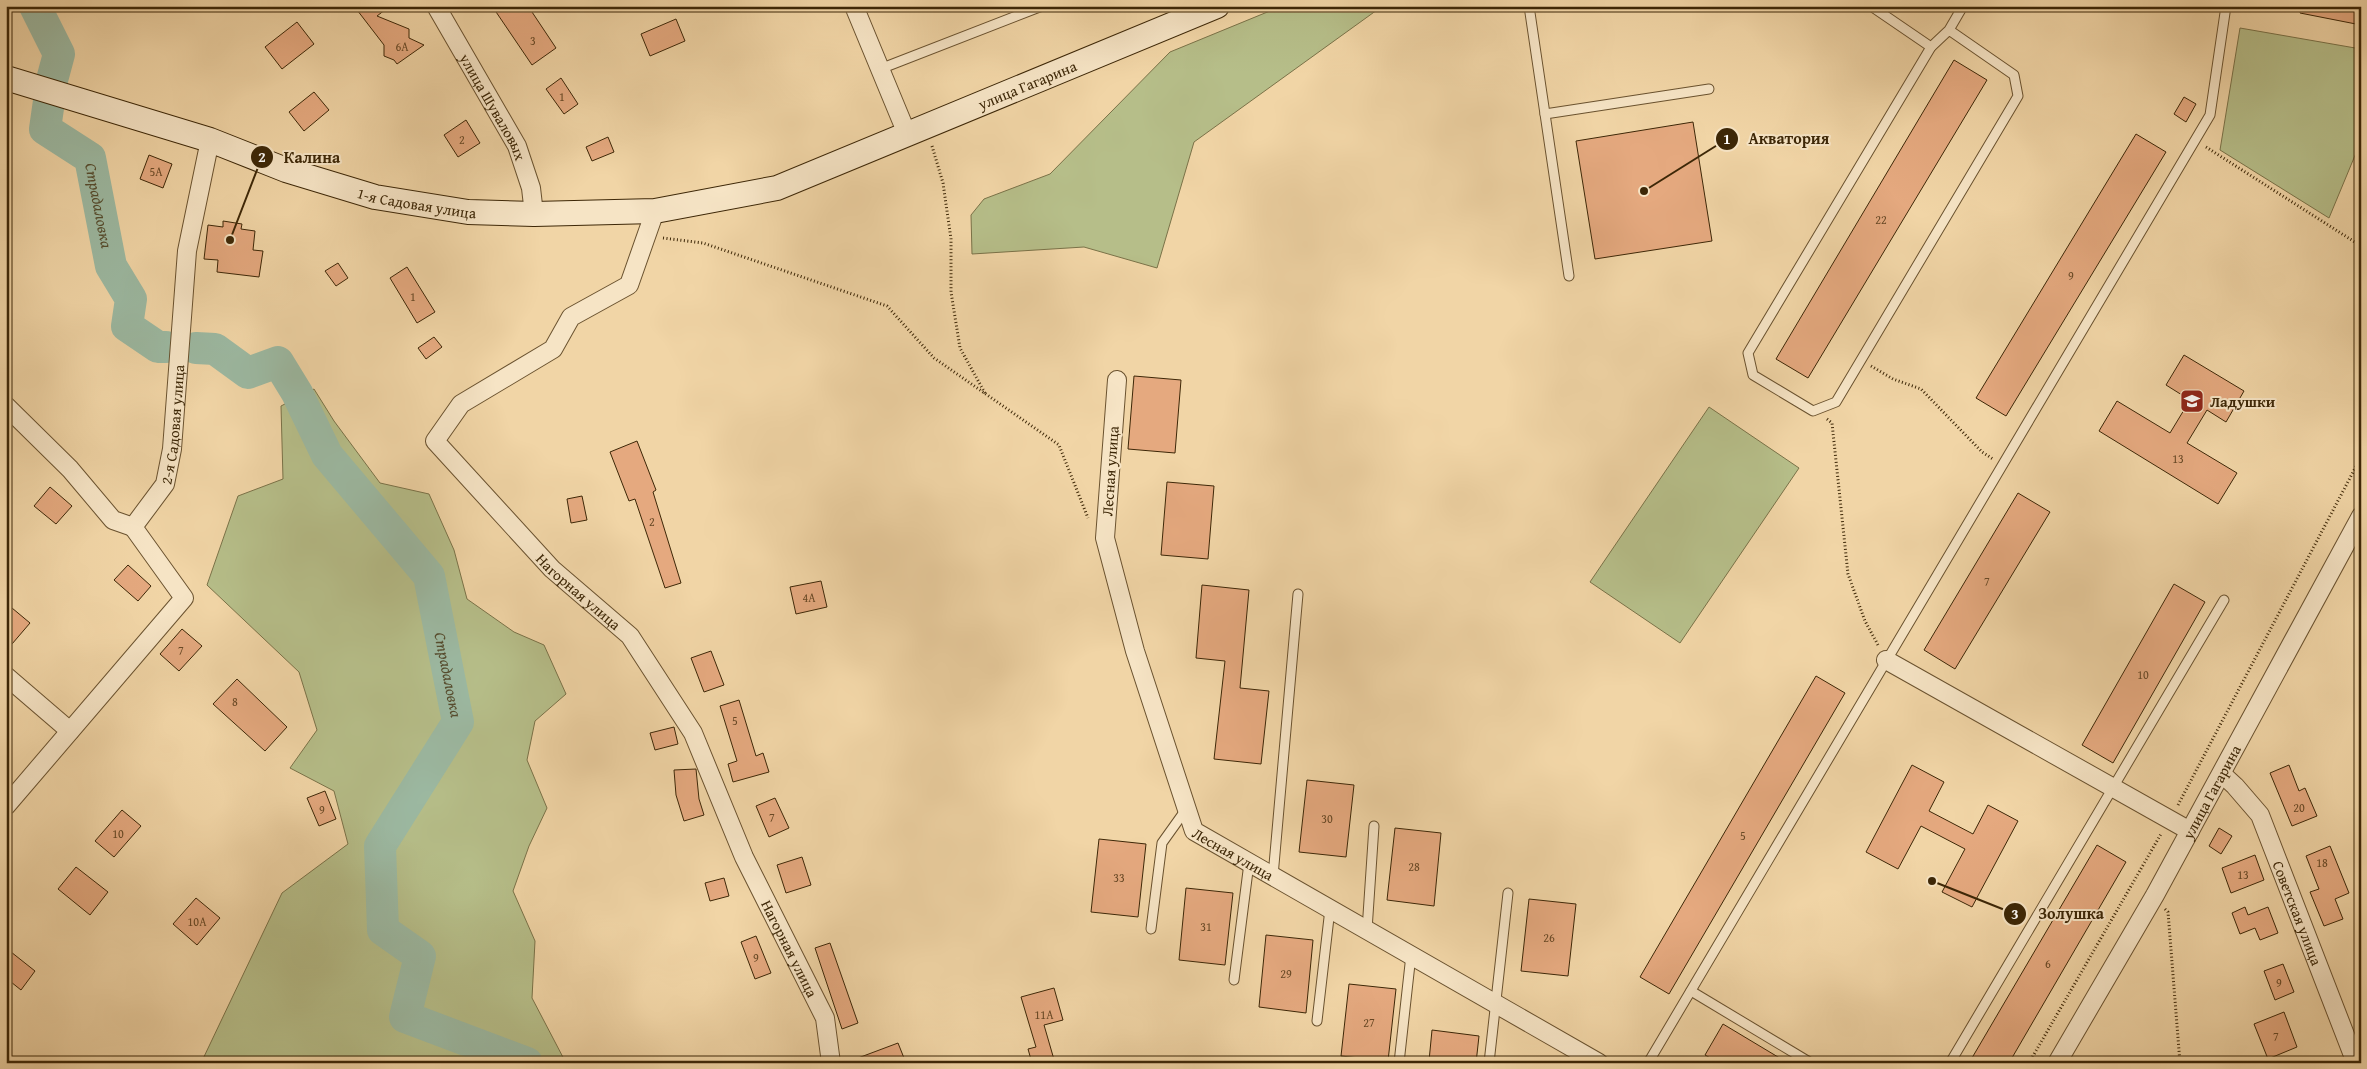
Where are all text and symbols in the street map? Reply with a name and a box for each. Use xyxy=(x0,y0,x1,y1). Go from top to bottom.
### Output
house number: 3 xyxy=(530,32,536,49)
house number: 6А xyxy=(395,38,409,55)
street label: улица Шуваловых xyxy=(454,48,532,163)
street label: улица Гагарина xyxy=(974,55,1080,115)
house number: 1 xyxy=(559,88,565,105)
callout: Акватория xyxy=(1714,123,1840,154)
text: Акватория xyxy=(1749,126,1830,150)
text: 1 xyxy=(1723,128,1731,149)
house number: 2 xyxy=(459,131,465,148)
callout: Калина xyxy=(249,142,351,173)
text: Калина xyxy=(284,145,341,169)
text: 2 xyxy=(258,146,266,167)
water label: Страдаловка xyxy=(79,161,119,251)
house number: 5А xyxy=(149,163,163,180)
street label: 1-я Садовая улица xyxy=(355,182,477,223)
house number: 22 xyxy=(1875,211,1887,228)
house number: 9 xyxy=(2068,267,2074,284)
house number: 1 xyxy=(410,288,416,305)
street label: 2-я Садовая улица xyxy=(155,363,189,486)
school or university icon: Ладушки xyxy=(2179,388,2205,414)
place label: Ладушки xyxy=(2210,391,2276,412)
street label: Лесная улица xyxy=(1096,424,1124,517)
house number: 13 xyxy=(2172,450,2184,467)
house number: 2 xyxy=(649,513,655,530)
street label: Нагорная улица xyxy=(532,548,626,635)
house number: 7 xyxy=(1984,573,1990,590)
house number: 4А xyxy=(802,589,816,606)
water label: Страдаловка xyxy=(428,630,469,720)
house number: 7 xyxy=(178,642,184,659)
house number: 10 xyxy=(2137,666,2149,683)
house number: 8 xyxy=(232,693,238,710)
house number: 5 xyxy=(732,712,738,729)
street label: улица Гагарина xyxy=(2176,740,2246,844)
house number: 20 xyxy=(2293,799,2305,816)
house number: 9 xyxy=(319,801,325,818)
house number: 7 xyxy=(769,809,775,826)
house number: 30 xyxy=(1321,810,1333,827)
street label: Лесная улица xyxy=(1189,822,1278,886)
house number: 10 xyxy=(112,825,124,842)
house number: 5 xyxy=(1740,827,1746,844)
house number: 18 xyxy=(2316,854,2328,871)
house number: 28 xyxy=(1408,858,1420,875)
street label: Советская улица xyxy=(2268,858,2328,969)
house number: 13 xyxy=(2237,866,2249,883)
house number: 33 xyxy=(1113,869,1125,886)
street label: Нагорная улица xyxy=(757,896,824,1001)
callout: Золушка xyxy=(2003,898,2114,929)
text: Золушка xyxy=(2038,901,2105,925)
text: 3 xyxy=(2011,903,2019,924)
house number: 10А xyxy=(188,913,207,930)
house number: 31 xyxy=(1200,918,1212,935)
house number: 26 xyxy=(1543,929,1555,946)
house number: 9 xyxy=(753,949,759,966)
house number: 6 xyxy=(2045,955,2051,972)
house number: 29 xyxy=(1280,965,1292,982)
house number: 9 xyxy=(2276,974,2282,991)
house number: 11А xyxy=(1035,1006,1054,1023)
house number: 27 xyxy=(1363,1014,1375,1031)
house number: 7 xyxy=(2273,1028,2279,1045)

